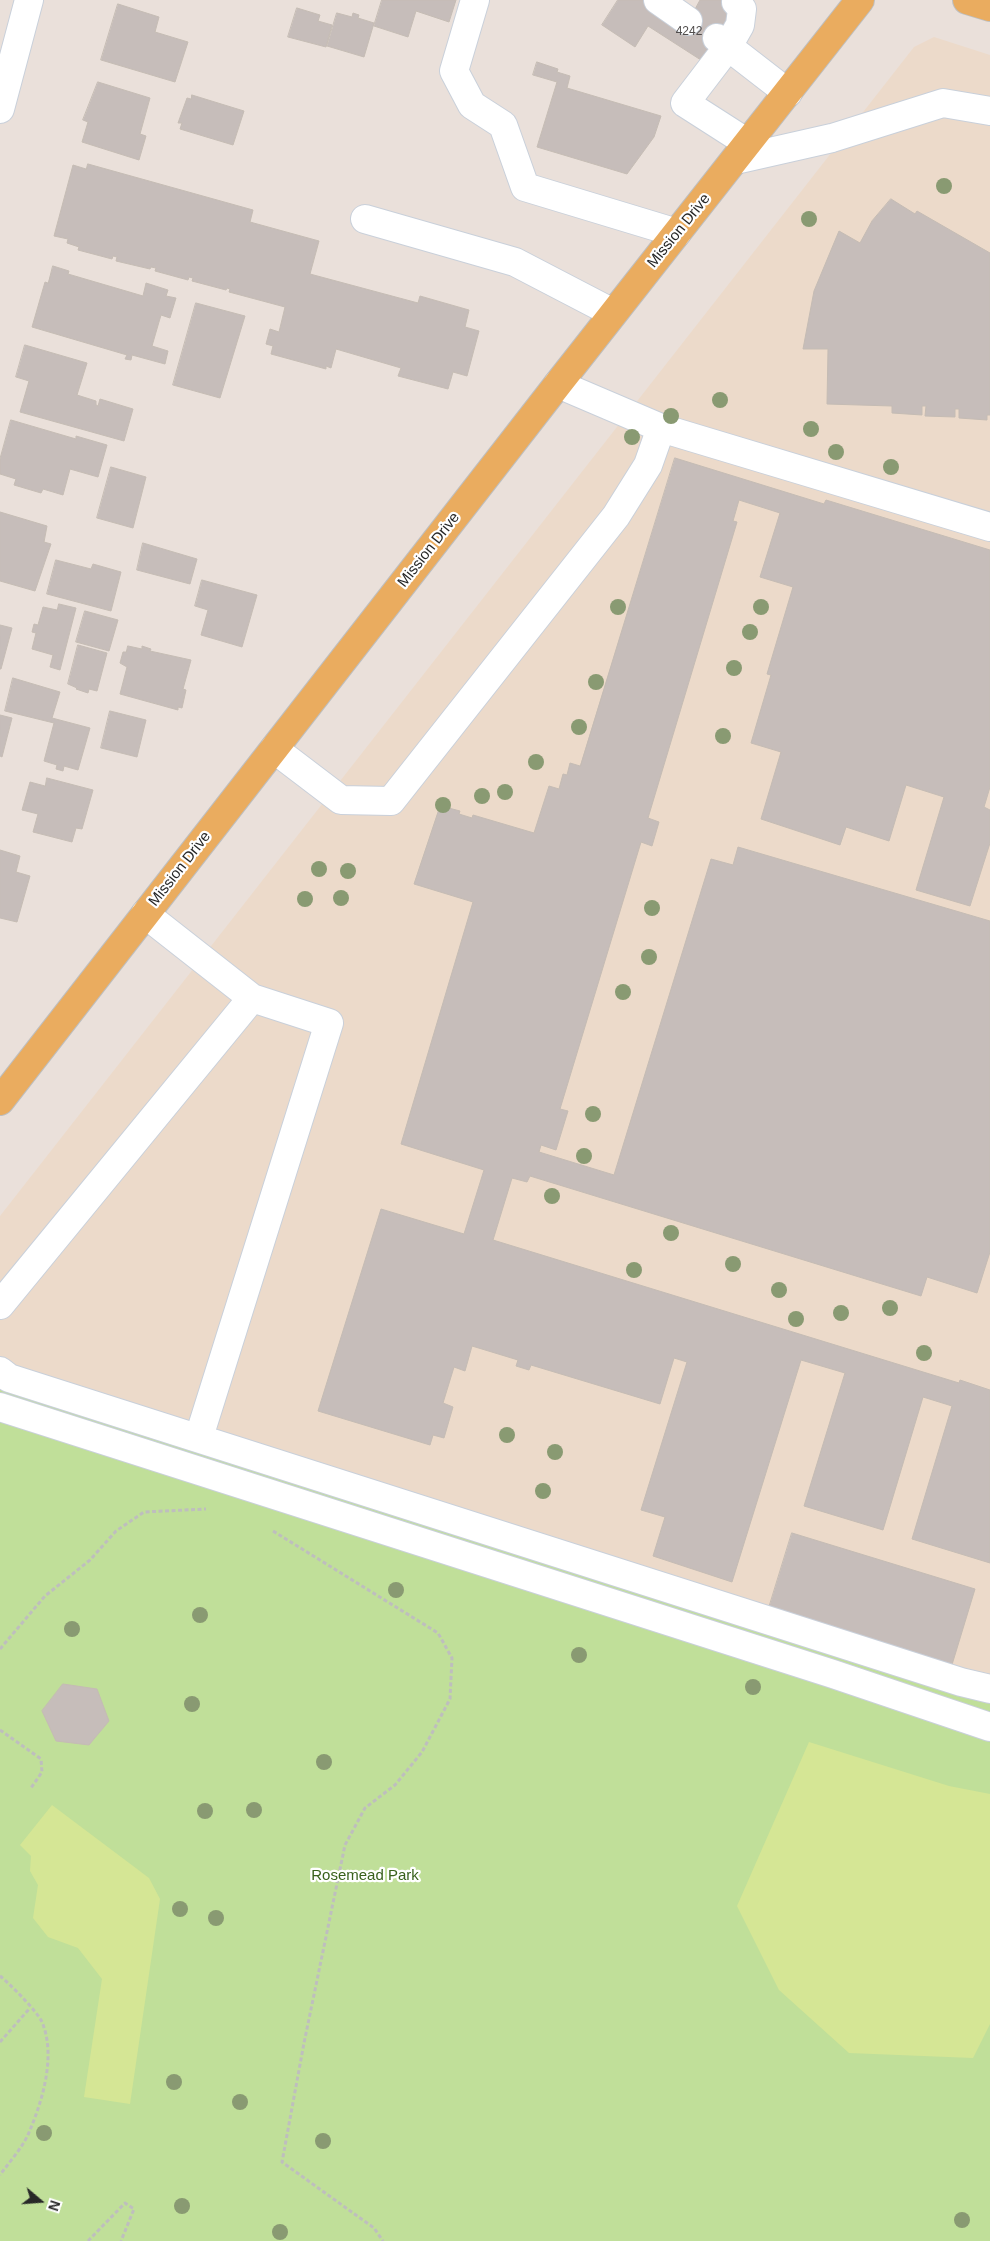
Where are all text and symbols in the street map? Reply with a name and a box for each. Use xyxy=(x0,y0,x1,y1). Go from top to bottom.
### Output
house number: 4242 xyxy=(676,25,702,39)
street label: Mission Drive xyxy=(644,190,714,272)
street label: Mission Drive xyxy=(394,509,464,591)
street label: Mission Drive xyxy=(145,828,215,910)
park label: Rosemead Park xyxy=(311,1867,419,1885)
north arrow xyxy=(15,2176,65,2226)
text: N xyxy=(45,2198,63,2213)

